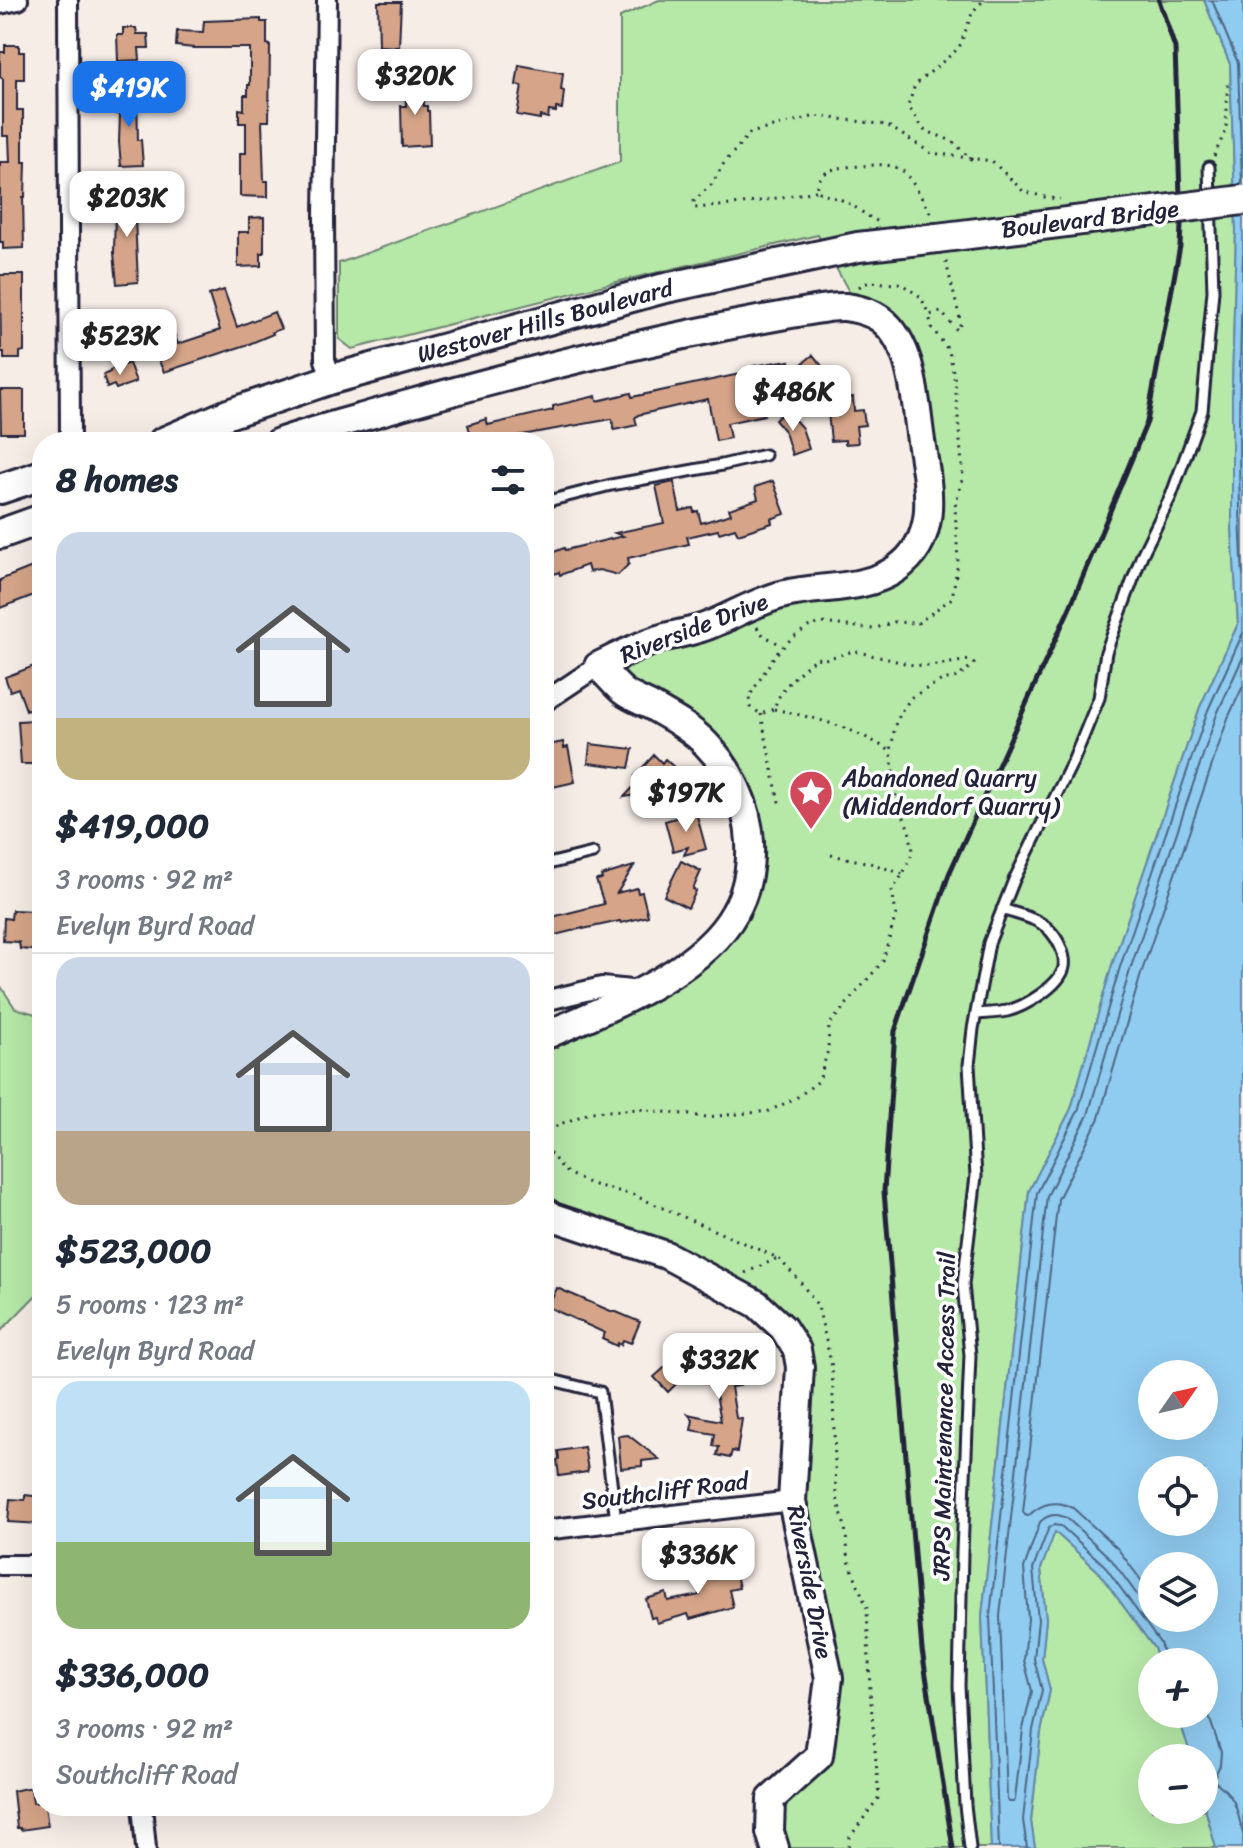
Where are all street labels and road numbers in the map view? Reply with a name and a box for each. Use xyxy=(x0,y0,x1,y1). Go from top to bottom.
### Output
street label: Boulevard Bridge xyxy=(999,187,1182,251)
street label: Westover Hills Boulevard xyxy=(412,266,679,375)
street label: Riverside Drive xyxy=(614,580,775,676)
street label: JRPS Maintenance Access Trail xyxy=(920,1250,968,1582)
street label: Southcliff Road xyxy=(579,1460,753,1522)
street label: Riverside Drive xyxy=(775,1502,846,1663)

